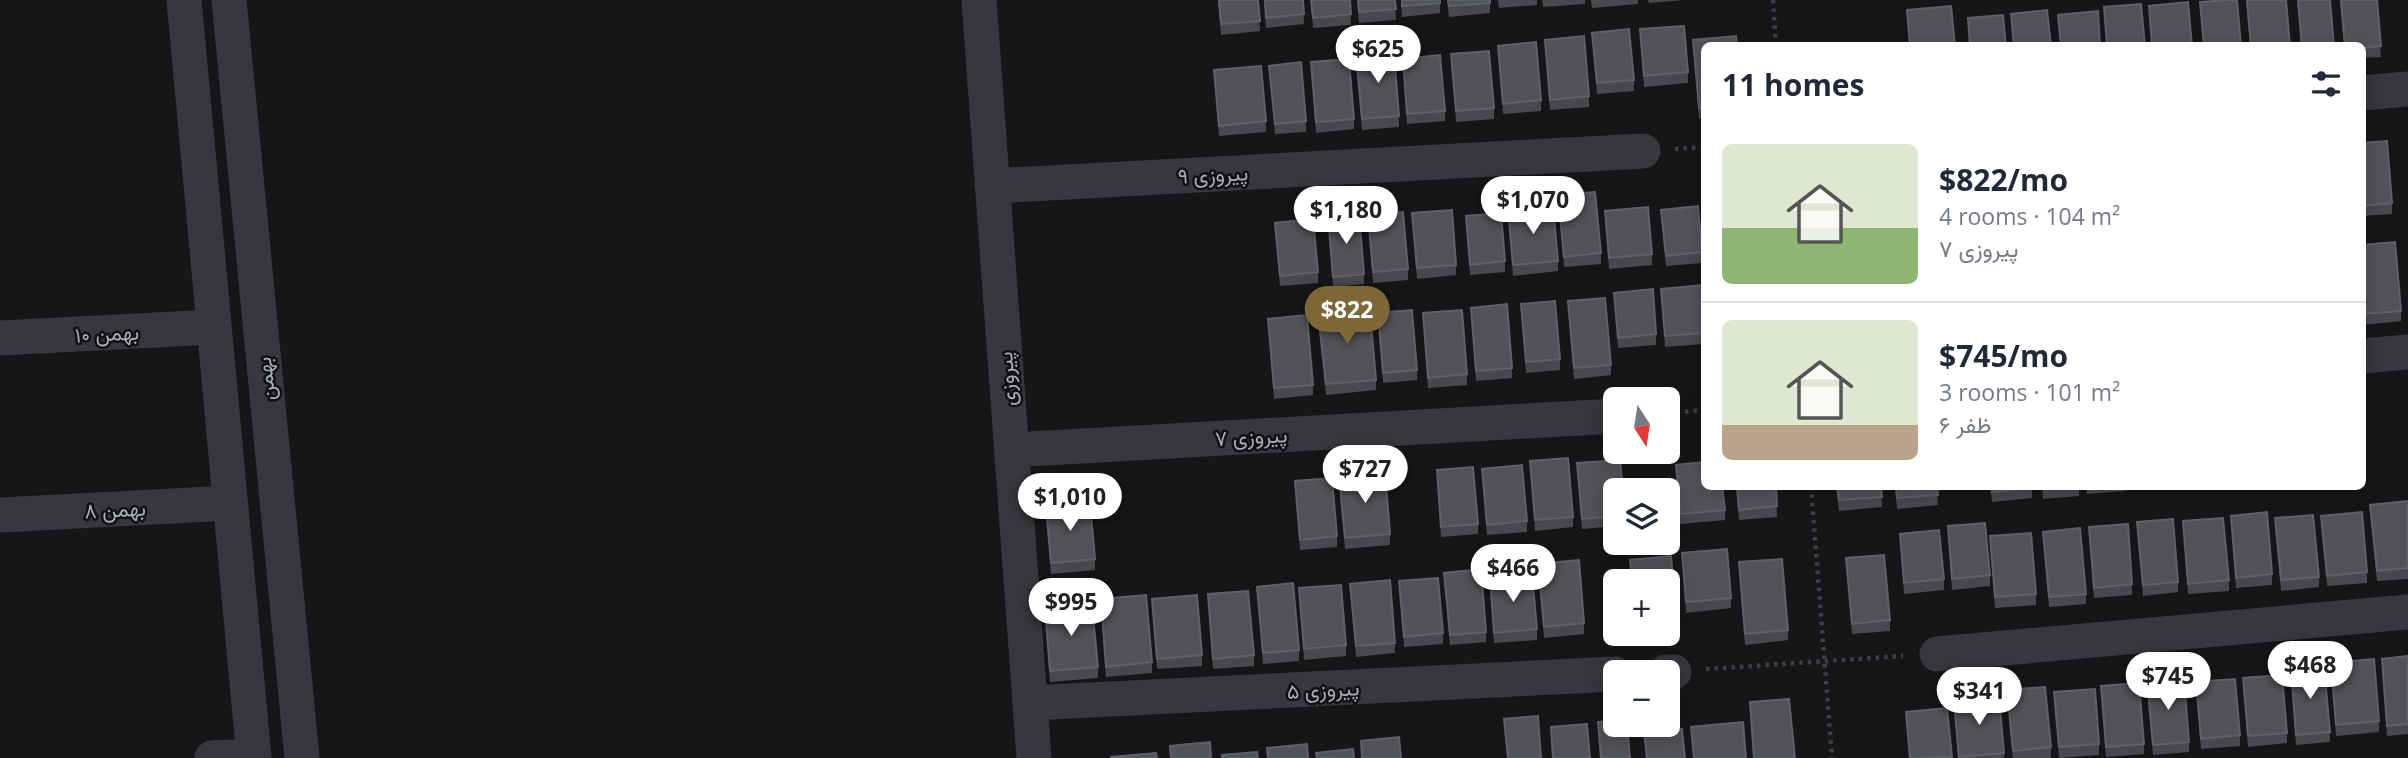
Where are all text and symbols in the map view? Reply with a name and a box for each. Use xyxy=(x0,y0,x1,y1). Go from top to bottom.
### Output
pin: $625 xyxy=(1337,25,1419,85)
text: $625 xyxy=(1352,32,1404,64)
text: 11 homes xyxy=(1722,64,1865,105)
icon: filters xyxy=(2307,65,2345,103)
street label: پیروزی ۹ xyxy=(1177,158,1249,191)
text: $822/mo xyxy=(1939,159,2068,200)
icon: home xyxy=(1778,172,1862,256)
pin: $1,070 xyxy=(1476,176,1590,236)
text: $1,070 xyxy=(1497,183,1569,215)
pin: $1,180 xyxy=(1289,187,1403,246)
text: $1,180 xyxy=(1310,193,1382,225)
text: 4 rooms · 104 m² xyxy=(1939,200,2120,232)
text: پیروزی ۷ xyxy=(1939,232,2018,264)
pin: $822 xyxy=(1306,286,1388,346)
text: $822 xyxy=(1321,293,1373,325)
street label: بهمن ۱۰ xyxy=(74,317,140,349)
text: $745/mo xyxy=(1939,335,2068,376)
icon: home xyxy=(1778,348,1862,432)
street label: پیروزی xyxy=(990,351,1023,407)
street label: بهمن xyxy=(249,356,281,402)
text: 3 rooms · 101 m² xyxy=(1939,376,2120,408)
north arrow xyxy=(1603,387,1680,464)
map controls xyxy=(1603,387,1680,737)
text: ظفر ۶ xyxy=(1939,408,1992,440)
street label: پیروزی ۷ xyxy=(1214,420,1288,453)
pin: $727 xyxy=(1324,446,1406,505)
text: $727 xyxy=(1339,452,1391,484)
pin: $1,010 xyxy=(1013,474,1127,533)
button: layers xyxy=(1603,478,1680,555)
text: $1,010 xyxy=(1034,480,1106,512)
street label: بهمن ۸ xyxy=(83,493,147,525)
pin: $466 xyxy=(1472,544,1554,604)
text: $466 xyxy=(1487,551,1539,583)
button: + xyxy=(1603,569,1680,646)
pin: $995 xyxy=(1030,578,1112,638)
text: $995 xyxy=(1045,585,1097,617)
pin: $468 xyxy=(2269,642,2351,701)
text: $468 xyxy=(2284,648,2336,680)
pin: $745 xyxy=(2127,652,2209,712)
text: $745 xyxy=(2142,659,2194,691)
button: − xyxy=(1603,660,1680,737)
pin: $341 xyxy=(1938,668,2020,727)
street label: پیروزی ۵ xyxy=(1286,673,1360,706)
text: $341 xyxy=(1953,674,2005,706)

